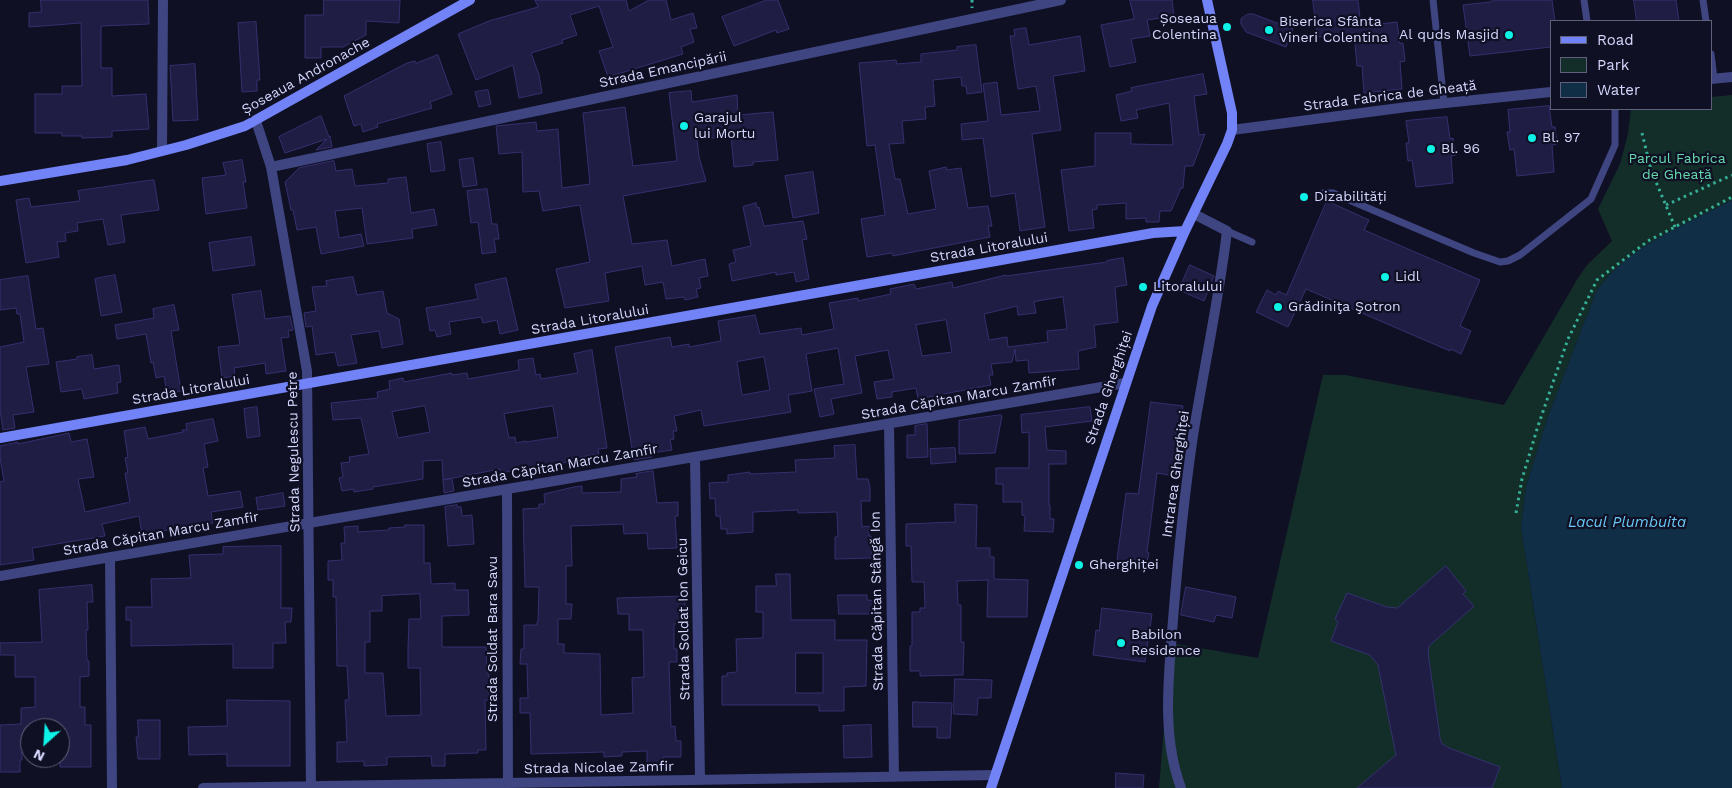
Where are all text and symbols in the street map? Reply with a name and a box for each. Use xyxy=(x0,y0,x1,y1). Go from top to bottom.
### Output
place label: Șoseaua Colentina xyxy=(1152,11,1217,44)
place label: Biserica Sfânta Vineri Colentina xyxy=(1279,14,1388,46)
legend xyxy=(1550,20,1712,110)
marker: Șoseaua Colentina xyxy=(1221,21,1233,33)
marker: Biserica Sfânta Vineri Colentina xyxy=(1263,24,1275,36)
place label: Al quds Masjid xyxy=(1399,27,1499,43)
marker: Al quds Masjid xyxy=(1503,29,1515,41)
text: Road xyxy=(1597,31,1634,49)
street label: Șoseaua Andronache xyxy=(239,34,373,118)
street label: Strada Emancipării xyxy=(598,48,728,92)
text: Park xyxy=(1597,56,1629,74)
street label: Strada Fabrica de Gheață xyxy=(1303,77,1477,115)
text: Water xyxy=(1597,81,1640,99)
place label: Garajul lui Mortu xyxy=(694,110,755,142)
marker: Garajul lui Mortu xyxy=(678,120,690,132)
place label: Bl. 97 xyxy=(1542,130,1580,146)
marker: Bl. 97 xyxy=(1526,132,1538,144)
place label: Bl. 96 xyxy=(1441,141,1480,157)
marker: Bl. 96 xyxy=(1425,143,1437,155)
park label: Parcul Fabrica de Gheață xyxy=(1628,151,1726,184)
place label: Dizabilități xyxy=(1314,189,1387,205)
marker: Dizabilități xyxy=(1298,191,1310,203)
street label: Strada Litoralului xyxy=(929,229,1049,267)
place label: Lidl xyxy=(1395,269,1420,285)
marker: Lidl xyxy=(1379,271,1391,283)
place label: Litoralului xyxy=(1153,279,1222,295)
marker: Litoralului xyxy=(1137,281,1149,293)
place label: Grădiniţa Şotron xyxy=(1288,299,1401,315)
street label: Strada Litoralului xyxy=(530,301,650,339)
marker: Grădiniţa Şotron xyxy=(1272,301,1284,313)
street label: Strada Gherghiței xyxy=(1082,329,1136,447)
street label: Strada Litoralului xyxy=(131,371,251,409)
street label: Strada Negulescu Petre xyxy=(284,371,304,533)
street label: Strada Căpitan Marcu Zamfir xyxy=(860,372,1058,424)
street label: Intrarea Gherghiței xyxy=(1159,409,1193,539)
street label: Strada Căpitan Marcu Zamfir xyxy=(461,440,659,492)
street label: Strada Căpitan Marcu Zamfir xyxy=(62,508,260,560)
street label: Strada Căpitan Stângă Ion xyxy=(867,511,887,691)
water label: Lacul Plumbuita xyxy=(1568,514,1686,532)
street label: Strada Soldat Ion Geicu xyxy=(674,537,694,701)
street label: Strada Soldat Bara Savu xyxy=(485,556,501,722)
place label: Gherghiței xyxy=(1089,557,1159,573)
marker: Gherghiței xyxy=(1073,559,1085,571)
place label: Babilon Residence xyxy=(1131,627,1201,660)
marker: Babilon Residence xyxy=(1115,637,1127,649)
north arrow xyxy=(20,718,70,768)
text: N xyxy=(31,746,47,765)
street label: Strada Nicolae Zamfir xyxy=(524,758,674,778)

